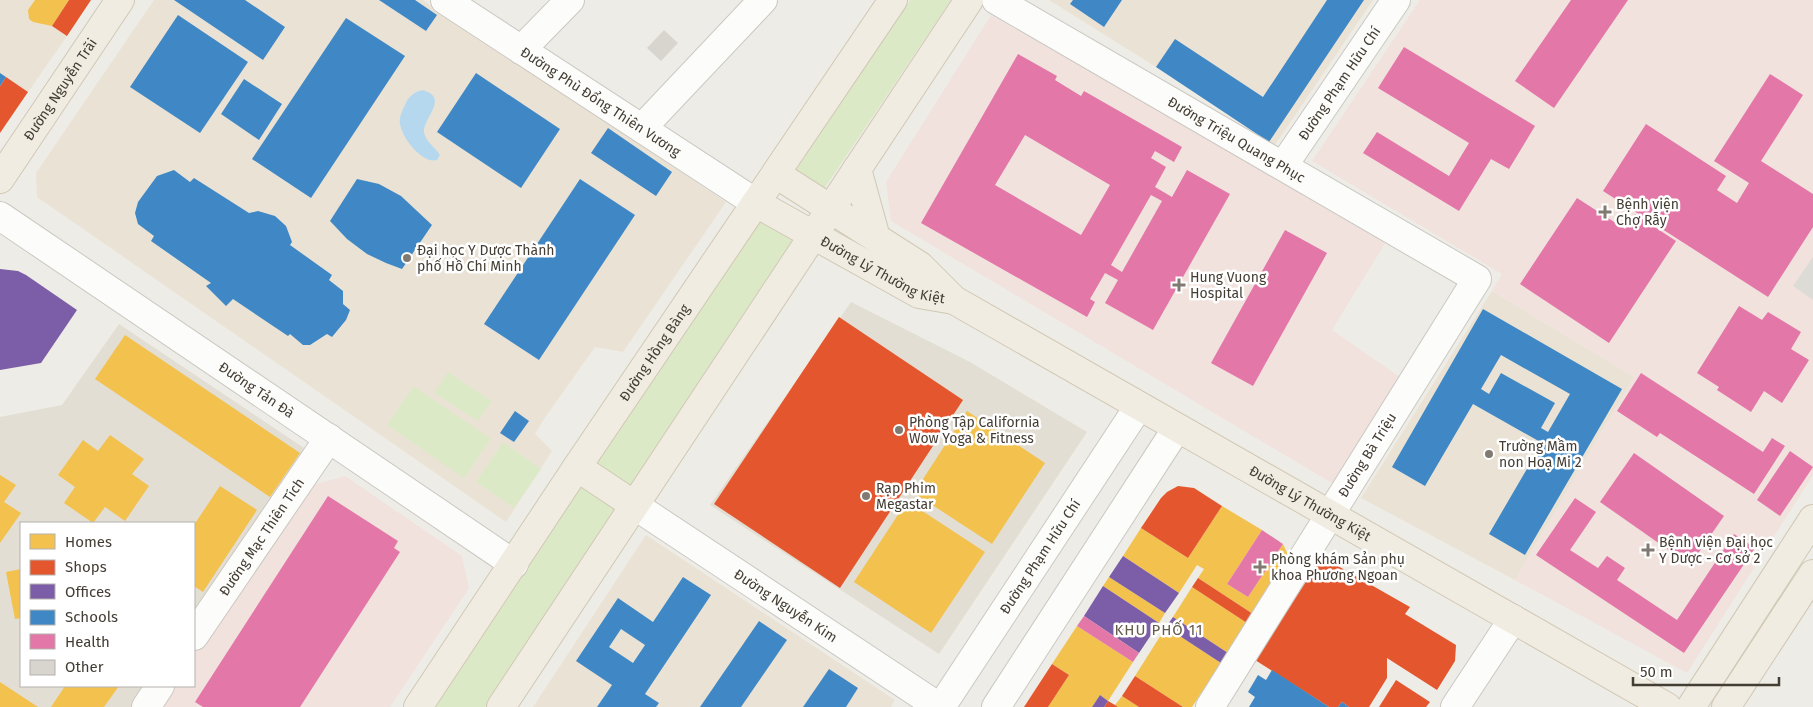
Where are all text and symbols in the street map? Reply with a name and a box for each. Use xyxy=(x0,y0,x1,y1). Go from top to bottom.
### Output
street label: Đường Phạm Hữu Chí xyxy=(1295,23,1384,144)
street label: Đường Nguyễn Trãi xyxy=(20,35,101,144)
street label: Đường Phù Đổng Thiên Vương xyxy=(517,44,684,161)
street label: Đường Triệu Quang Phục xyxy=(1164,93,1308,187)
place label: Bệnh viện Chợ Rẫy xyxy=(1616,196,1679,229)
marker: Bệnh viện Chợ Rẫy xyxy=(1598,205,1612,219)
street label: Đường Lý Thường Kiệt xyxy=(817,233,947,307)
place label: Đại học Y Dược Thành phố Hồ Chí Minh xyxy=(417,242,555,275)
marker: Đại học Y Dược Thành phố Hồ Chí Minh xyxy=(401,252,413,264)
place label: Hung Vuong Hospital xyxy=(1190,269,1267,302)
marker: Hung Vuong Hospital xyxy=(1172,278,1186,292)
street label: Đường Hồng Bàng xyxy=(616,301,694,405)
street label: Đường Tản Đà xyxy=(215,359,297,422)
street label: Đường Bà Triệu xyxy=(1335,410,1400,501)
place label: Phòng Tập California Wow Yoga & Fitness xyxy=(909,414,1040,447)
marker: Phòng Tập California Wow Yoga & Fitness xyxy=(893,424,905,436)
place label: Trường Mầm non Hoạ Mi 2 xyxy=(1499,437,1582,471)
marker: Trường Mầm non Hoạ Mi 2 xyxy=(1483,448,1495,460)
street label: Đường Lý Thường Kiệt xyxy=(1246,462,1375,546)
street label: Đường Mạc Thiên Tích xyxy=(216,475,308,599)
place label: Rạp Phim Megastar xyxy=(876,480,936,513)
marker: Rạp Phim Megastar xyxy=(860,490,872,502)
street label: Đường Phạm Hữu Chí xyxy=(996,496,1084,618)
legend xyxy=(20,522,195,687)
text: Homes xyxy=(65,533,112,551)
place label: Bệnh viện Đại học Y Dược - Cơ sở 2 xyxy=(1659,534,1773,567)
marker: Bệnh viện Đại học Y Dược - Cơ sở 2 xyxy=(1641,543,1655,557)
place label: Phòng khám Sản phụ khoa Phương Ngoan xyxy=(1271,551,1405,584)
text: Shops xyxy=(65,558,107,576)
marker: Phòng khám Sản phụ khoa Phương Ngoan xyxy=(1253,560,1267,574)
street label: Đường Nguyễn Kim xyxy=(731,566,840,646)
text: Offices xyxy=(65,583,111,601)
text: Schools xyxy=(65,608,118,626)
district label: KHU PHỐ 11 xyxy=(1115,619,1204,639)
text: Health xyxy=(65,633,110,651)
scale bar xyxy=(1633,654,1779,686)
text: Other xyxy=(65,658,104,676)
text: 50 m xyxy=(1640,663,1673,681)

